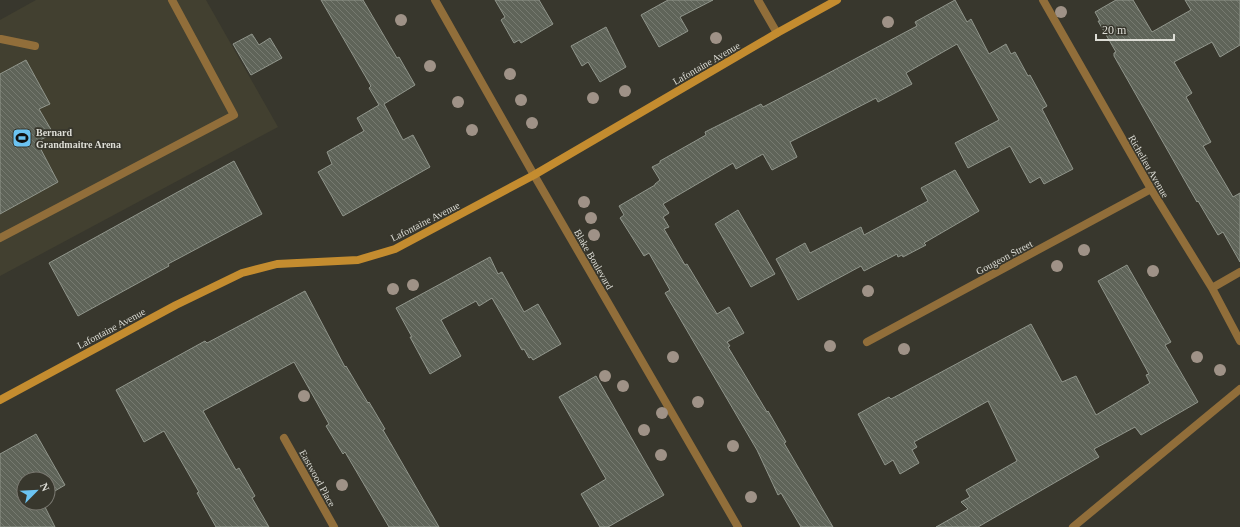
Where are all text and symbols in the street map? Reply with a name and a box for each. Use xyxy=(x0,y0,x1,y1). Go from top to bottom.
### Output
scale bar xyxy=(1096,16,1174,42)
text: 20 m xyxy=(1102,23,1127,37)
street label: Lafontaine Avenue xyxy=(671,39,742,87)
sports icon: Bernard Grandmaitre Arena xyxy=(11,127,33,149)
place label: Bernard Grandmaitre Arena xyxy=(36,127,121,150)
street label: Richelieu Avenue xyxy=(1126,133,1171,200)
street label: Lafontaine Avenue xyxy=(389,199,462,244)
street label: Blake Boulevard xyxy=(572,227,615,291)
street label: Gougeon Street xyxy=(974,238,1035,277)
street label: Lafontaine Avenue xyxy=(75,306,148,351)
street label: Eastwood Place xyxy=(297,448,338,509)
north arrow xyxy=(16,471,56,511)
text: N xyxy=(38,481,52,493)

